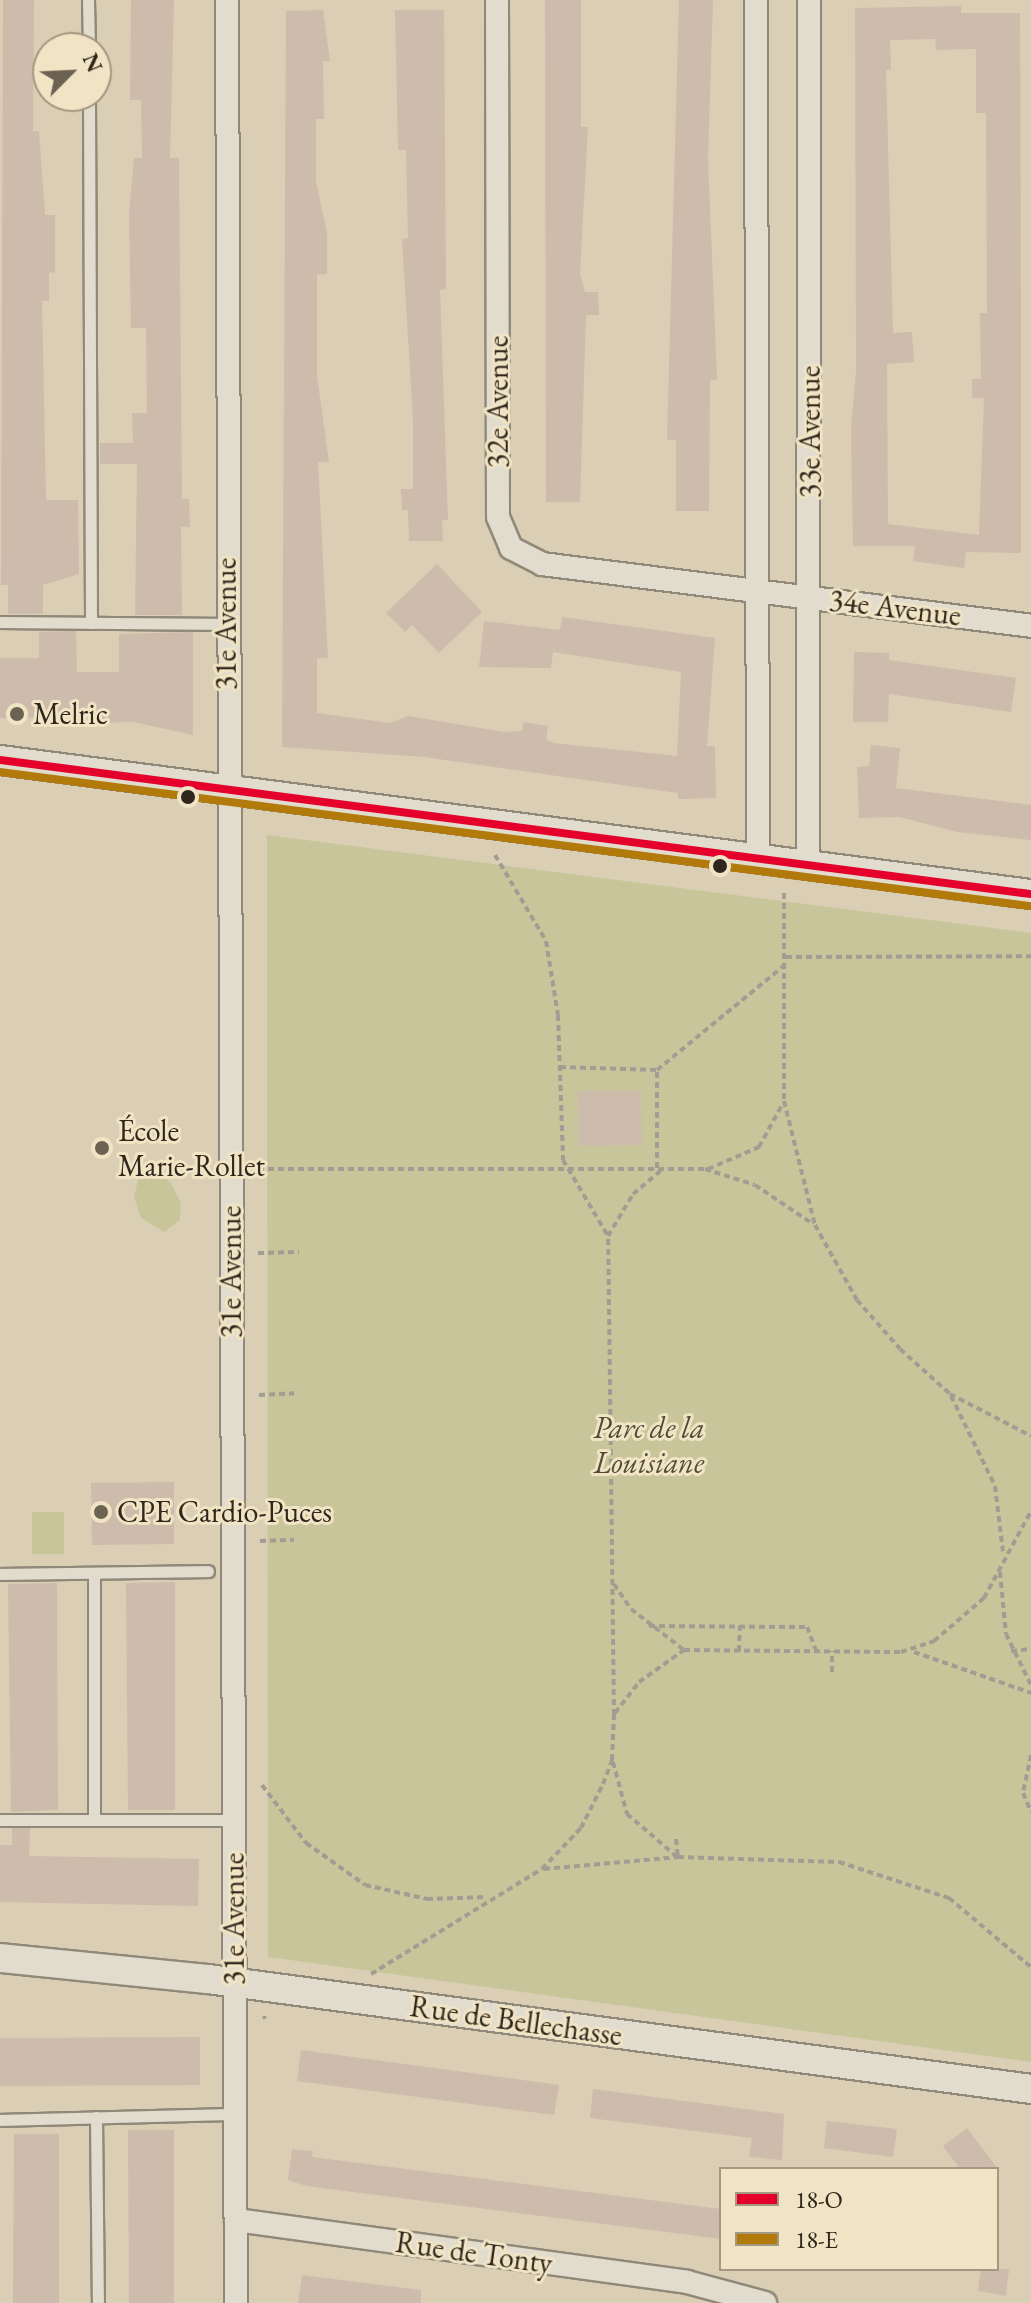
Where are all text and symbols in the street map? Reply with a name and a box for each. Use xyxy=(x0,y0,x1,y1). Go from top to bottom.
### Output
north arrow xyxy=(32,32,112,112)
text: N xyxy=(76,49,109,77)
street label: 32e Avenue xyxy=(480,336,516,468)
street label: 33e Avenue xyxy=(792,366,828,498)
street label: 31e Avenue xyxy=(208,558,244,690)
street label: 34e Avenue xyxy=(827,582,963,634)
place label: Melric xyxy=(33,696,108,732)
marker: Melric xyxy=(8,705,26,723)
unlabelled marker xyxy=(180,789,196,805)
unlabelled marker xyxy=(712,858,728,874)
place label: École Marie-Rollet xyxy=(118,1113,265,1184)
marker: École Marie-Rollet xyxy=(93,1139,111,1157)
street label: 31e Avenue xyxy=(213,1206,249,1338)
park label: Parc de la Louisiane xyxy=(593,1410,705,1480)
place label: CPE Cardio-Puces xyxy=(117,1494,332,1530)
marker: CPE Cardio-Puces xyxy=(92,1503,110,1521)
street label: 31e Avenue xyxy=(216,1853,252,1985)
street label: Rue de Bellechasse xyxy=(408,1988,624,2054)
legend xyxy=(719,2167,999,2271)
text: 18-O xyxy=(795,2184,843,2215)
street label: Rue de Tonty xyxy=(393,2224,555,2282)
text: 18-E xyxy=(795,2224,838,2255)

